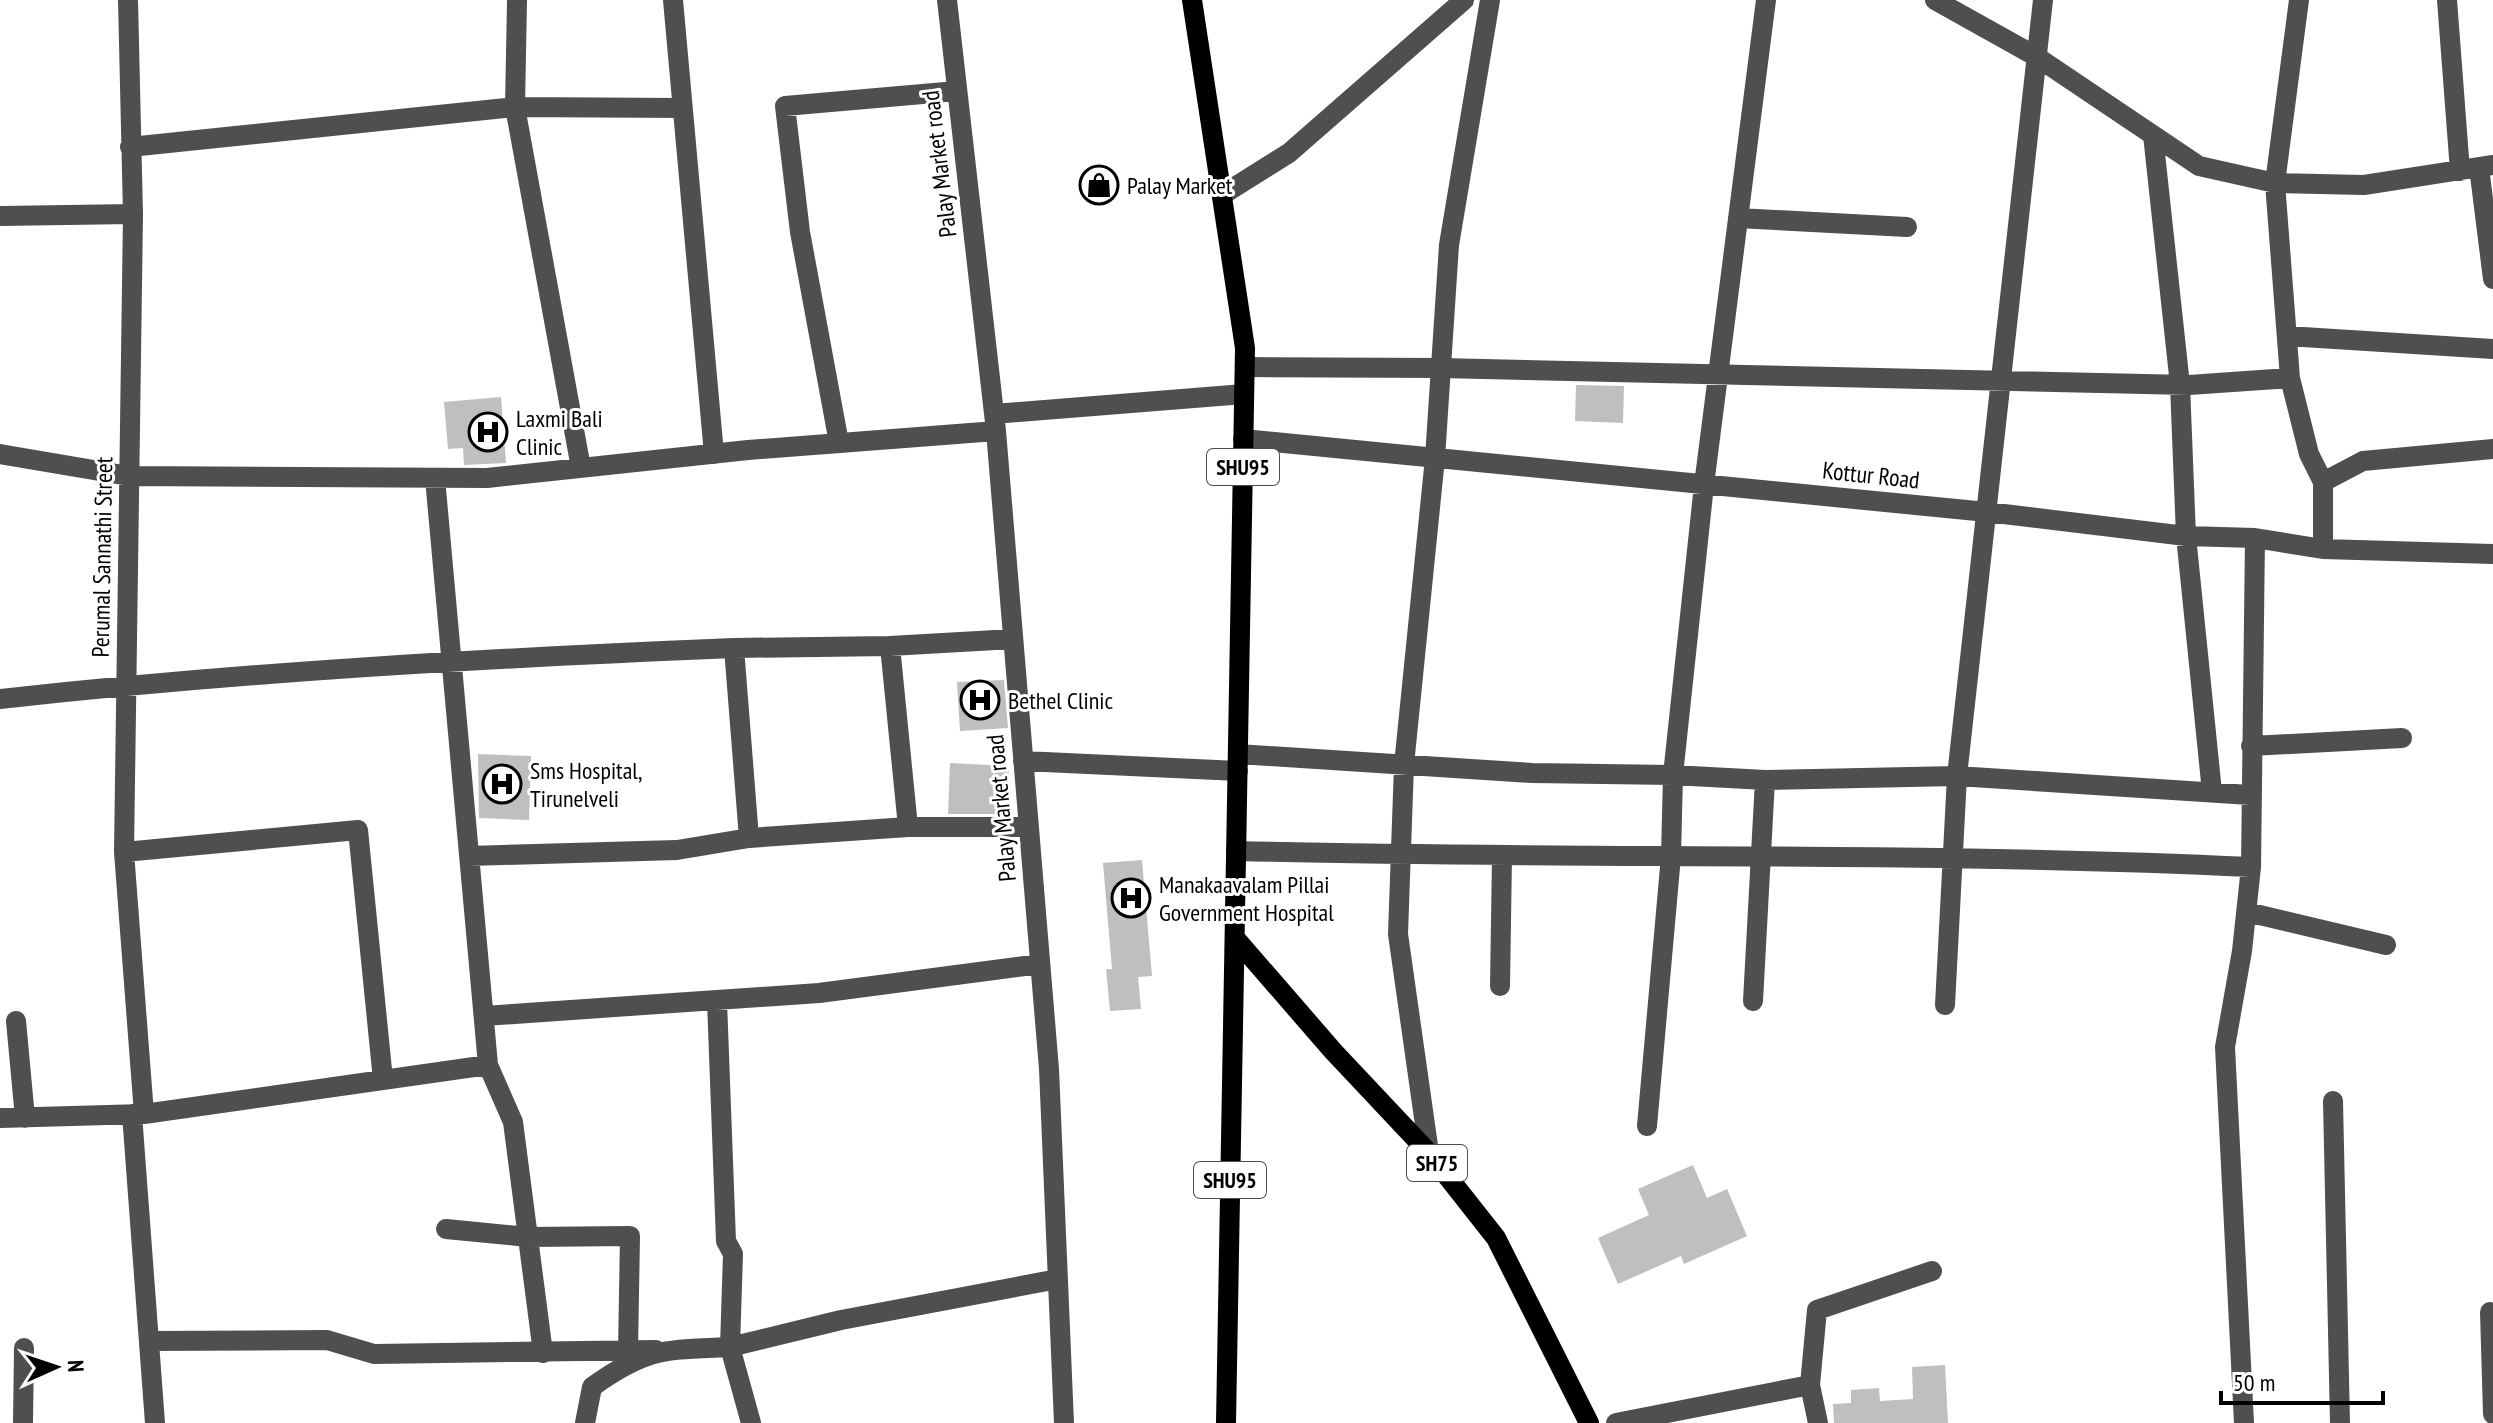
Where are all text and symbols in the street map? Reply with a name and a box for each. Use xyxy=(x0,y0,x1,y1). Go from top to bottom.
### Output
street label: Palay Market road xyxy=(915,89,963,239)
shop icon: Palay Market xyxy=(1078,164,1120,206)
place label: Palay Market xyxy=(1127,170,1233,201)
place label: Laxmi Bali Clinic xyxy=(516,403,603,462)
hospital icon: Laxmi Bali Clinic xyxy=(467,411,509,453)
road number: SHU95 xyxy=(1207,449,1279,485)
street label: Kottur Road xyxy=(1821,454,1921,496)
street label: Perumal Sannathi Street xyxy=(85,456,119,658)
hospital icon: Bethel Clinic xyxy=(959,679,1001,721)
place label: Bethel Clinic xyxy=(1008,685,1114,716)
street label: Palay Market road xyxy=(979,733,1023,883)
place label: Sms Hospital, Tirunelveli xyxy=(530,755,642,814)
hospital icon: Sms Hospital, Tirunelveli xyxy=(481,763,523,805)
place label: Manakaavalam Pillai Government Hospital xyxy=(1159,869,1334,928)
hospital icon: Manakaavalam Pillai Government Hospital xyxy=(1110,877,1152,919)
road number: SH75 xyxy=(1407,1145,1467,1181)
road number: SHU95 xyxy=(1194,1162,1266,1198)
north arrow xyxy=(16,1327,96,1407)
scale bar xyxy=(2221,1355,2383,1405)
text: N xyxy=(62,1359,90,1373)
text: 50 m xyxy=(2233,1367,2275,1398)

